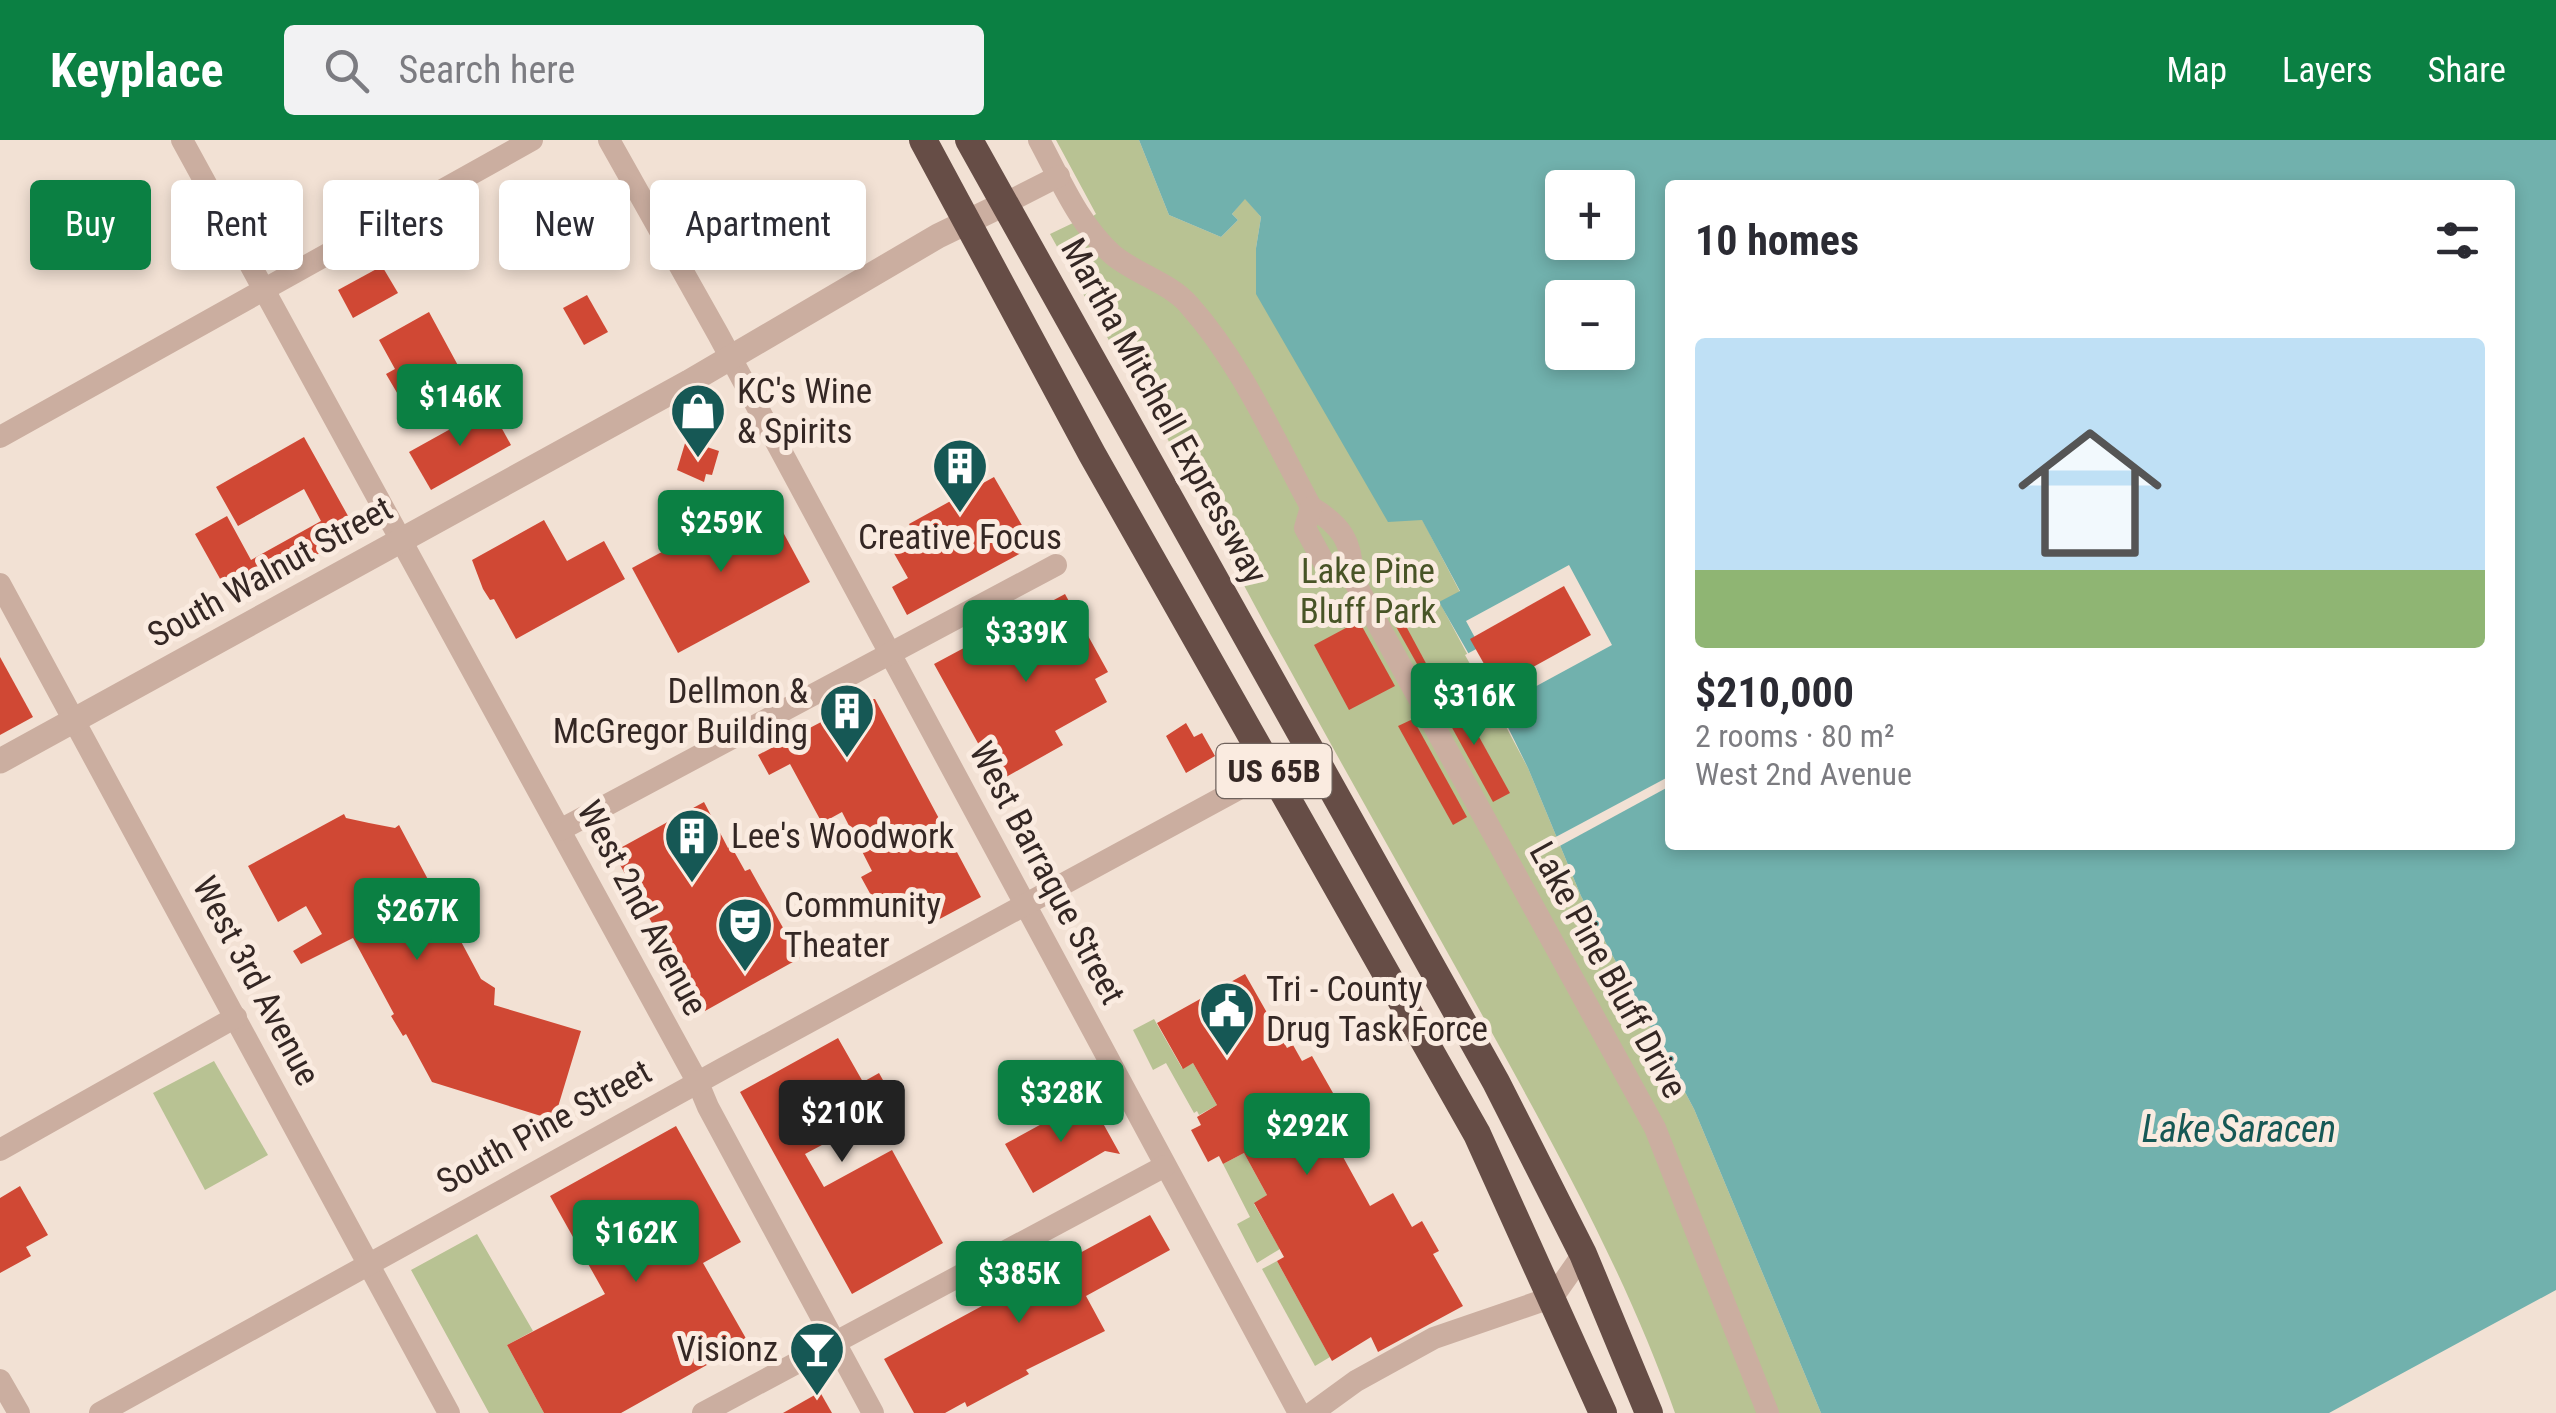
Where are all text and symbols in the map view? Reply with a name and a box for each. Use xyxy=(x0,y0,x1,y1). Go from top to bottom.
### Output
search box xyxy=(284,25,984,115)
text: Keyplace xyxy=(50,42,224,99)
icon: search xyxy=(319,43,374,98)
text: Search here xyxy=(399,48,575,92)
text: Map xyxy=(2166,50,2227,91)
text: Layers xyxy=(2282,50,2372,91)
text: Share xyxy=(2427,50,2506,91)
map controls xyxy=(1545,170,1635,370)
button: + xyxy=(1545,170,1635,260)
chip: Buy xyxy=(30,180,151,270)
chip: Rent xyxy=(171,180,303,270)
chip: Filters xyxy=(323,180,479,270)
chip: New xyxy=(499,180,630,270)
chip: Apartment xyxy=(650,180,866,270)
icon: filters xyxy=(2430,213,2485,268)
text: 10 homes xyxy=(1695,216,1859,265)
street label: Martha Mitchell Expressway xyxy=(1052,232,1276,590)
button: − xyxy=(1545,280,1635,370)
pin: $146K xyxy=(390,364,530,449)
place label: KC's Wine & Spirits xyxy=(737,371,872,452)
text: $146K xyxy=(419,377,501,415)
shop icon: KC's Wine & Spirits xyxy=(668,381,728,460)
icon: home xyxy=(2000,403,2180,583)
building icon: Creative Focus xyxy=(930,436,990,515)
street label: South Walnut Street xyxy=(141,488,399,656)
pin: $259K xyxy=(651,490,791,575)
text: $259K xyxy=(680,503,762,541)
place label: Creative Focus xyxy=(858,517,1062,558)
park label: Lake Pine Bluff Park xyxy=(1300,551,1437,632)
pin: $339K xyxy=(956,600,1096,685)
text: $339K xyxy=(985,613,1067,651)
pin: $316K xyxy=(1404,663,1544,748)
text: $210,000 xyxy=(1695,668,1854,717)
place label: Dellmon & McGregor Building xyxy=(553,671,808,752)
text: $316K xyxy=(1433,676,1515,714)
building icon: Dellmon & McGregor Building xyxy=(817,681,877,760)
text: 2 rooms · 80 m² xyxy=(1695,717,1894,755)
street label: West Barraque Street xyxy=(961,735,1133,1011)
road number: US 65B xyxy=(1216,744,1332,798)
text: West 2nd Avenue xyxy=(1695,755,1912,793)
street label: West 2nd Avenue xyxy=(568,794,716,1022)
building icon: Lee's Woodwork xyxy=(662,806,722,885)
place label: Lee's Woodwork xyxy=(731,816,955,857)
street label: Lake Pine Bluff Drive xyxy=(1521,835,1695,1105)
street label: West 3rd Avenue xyxy=(184,870,328,1092)
pin: $267K xyxy=(347,878,487,963)
place label: Community Theater xyxy=(784,885,941,966)
text: $267K xyxy=(376,891,458,929)
theatre icon: Community Theater xyxy=(715,895,775,974)
place label: Tri - County Drug Task Force xyxy=(1266,969,1488,1050)
public building icon: Tri - County Drug Task Force xyxy=(1197,979,1257,1058)
street label: South Pine Street xyxy=(430,1051,658,1203)
pin: $328K xyxy=(991,1060,1131,1145)
text: $328K xyxy=(1020,1073,1102,1111)
pin: $210K xyxy=(772,1080,912,1165)
text: $210K xyxy=(801,1093,883,1131)
pin: $292K xyxy=(1237,1093,1377,1178)
text: $292K xyxy=(1266,1106,1348,1144)
water label: Lake Saracen xyxy=(2142,1107,2336,1151)
pin: $162K xyxy=(566,1200,706,1285)
text: $162K xyxy=(595,1213,677,1251)
pin: $385K xyxy=(949,1241,1089,1326)
text: $385K xyxy=(978,1254,1060,1292)
bar icon: Visionz xyxy=(787,1319,847,1398)
place label: Visionz xyxy=(676,1329,778,1370)

